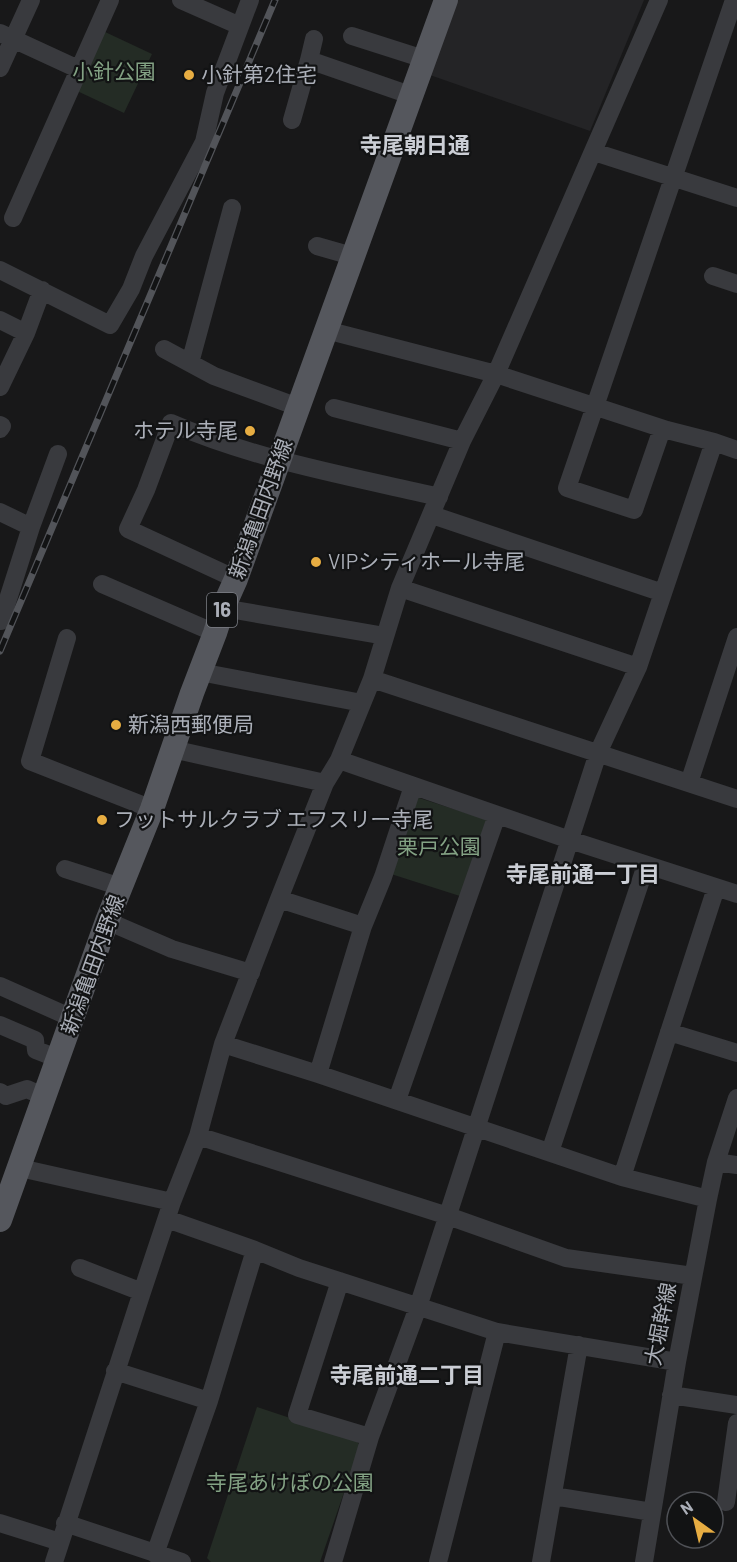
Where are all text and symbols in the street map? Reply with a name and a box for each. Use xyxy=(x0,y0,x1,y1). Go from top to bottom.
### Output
park label: 小針公園 xyxy=(72,58,156,83)
place label: 小針第2住宅 xyxy=(201,61,317,86)
marker: 小針第2住宅 xyxy=(182,68,196,82)
district label: 寺尾朝日通 xyxy=(360,131,470,157)
place label: ホテル寺尾 xyxy=(133,417,238,442)
marker: ホテル寺尾 xyxy=(243,424,257,438)
street label: 新潟亀田内野線 xyxy=(223,435,296,582)
place label: VIPシティホール寺尾 xyxy=(328,548,525,573)
marker: VIPシティホール寺尾 xyxy=(309,555,323,569)
road number: 16 xyxy=(207,593,237,627)
place label: 新潟西郵便局 xyxy=(128,711,254,736)
marker: 新潟西郵便局 xyxy=(109,718,123,732)
place label: フットサルクラブ エフスリー寺尾 xyxy=(114,806,433,831)
marker: フットサルクラブ エフスリー寺尾 xyxy=(95,813,109,827)
park label: 栗戸公園 xyxy=(397,833,481,858)
district label: 寺尾前通一丁目 xyxy=(506,860,660,886)
street label: 新潟亀田内野線 xyxy=(55,891,128,1038)
street label: 大堀幹線 xyxy=(639,1280,680,1367)
district label: 寺尾前通二丁目 xyxy=(330,1361,484,1387)
park label: 寺尾あけぼの公園 xyxy=(206,1469,374,1494)
north arrow xyxy=(665,1490,725,1550)
text: N xyxy=(677,1496,696,1518)

